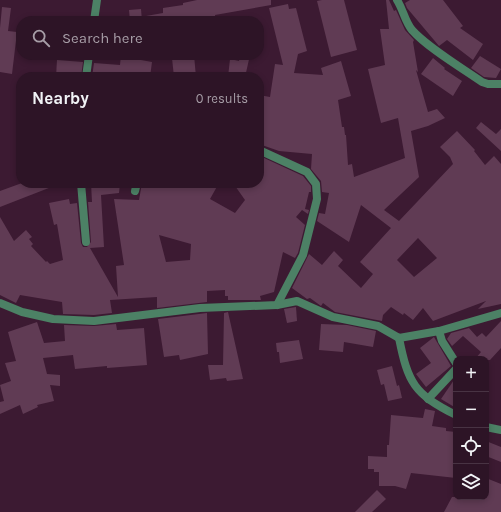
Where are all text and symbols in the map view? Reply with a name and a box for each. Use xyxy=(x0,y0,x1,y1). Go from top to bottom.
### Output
search box xyxy=(16,16,264,60)
icon: search xyxy=(30,27,52,49)
text: Search here xyxy=(62,29,143,47)
text: Nearby xyxy=(32,88,89,108)
text: 0 results xyxy=(196,91,248,106)
map controls xyxy=(453,356,489,500)
button: + xyxy=(453,356,489,392)
button: − xyxy=(453,392,489,428)
button: locate xyxy=(453,428,489,464)
button: layers xyxy=(453,464,489,500)

